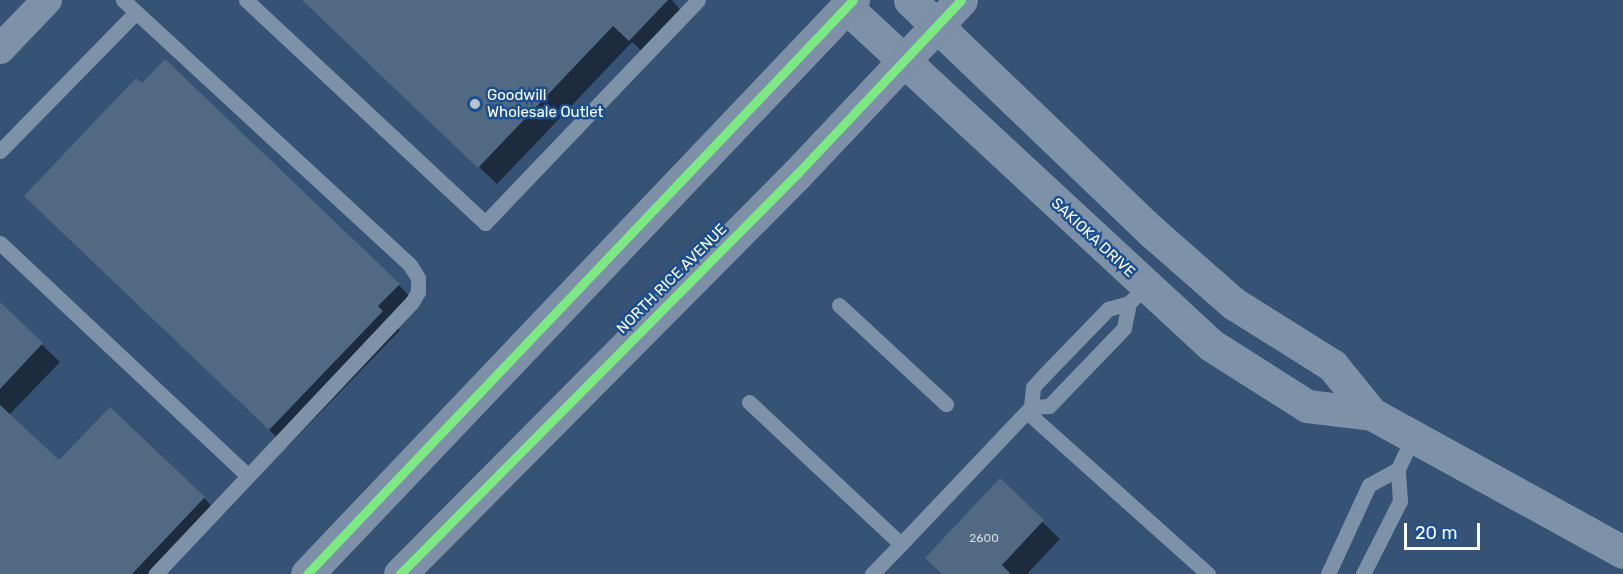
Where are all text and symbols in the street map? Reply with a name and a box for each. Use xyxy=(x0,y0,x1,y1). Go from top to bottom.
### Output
place label: Goodwill Wholesale Outlet xyxy=(487,86,603,121)
marker: Goodwill Wholesale Outlet xyxy=(468,97,482,111)
street label: SAKIOKA DRIVE xyxy=(1047,194,1139,282)
street label: NORTH RICE AVENUE xyxy=(613,220,731,338)
scale bar xyxy=(1407,511,1484,549)
text: 20 m xyxy=(1415,522,1457,544)
house number: 2600 xyxy=(969,532,999,546)

